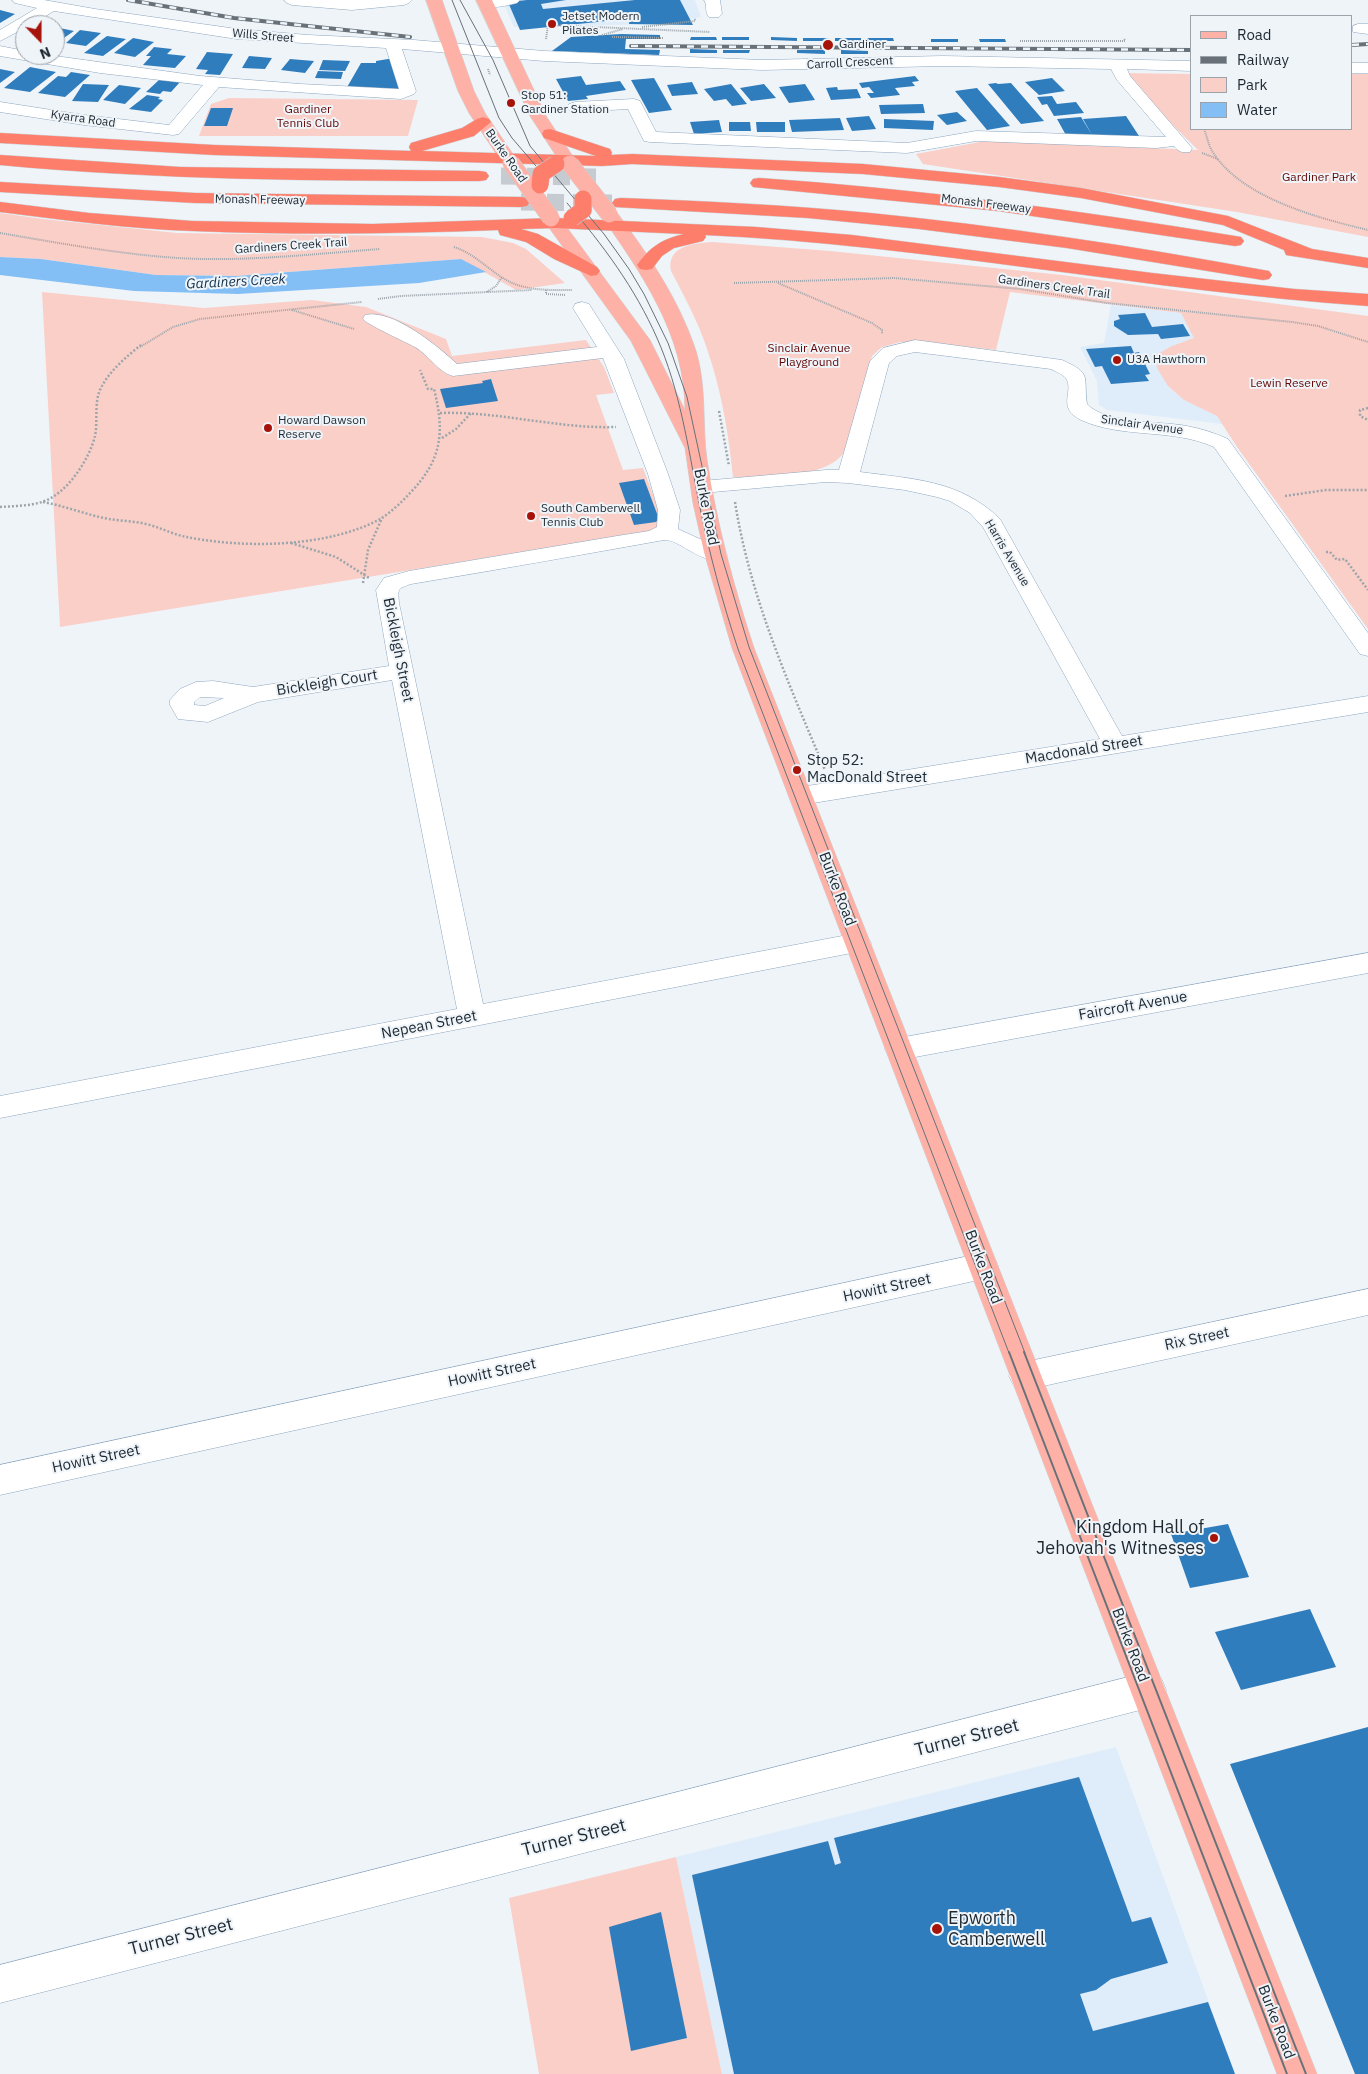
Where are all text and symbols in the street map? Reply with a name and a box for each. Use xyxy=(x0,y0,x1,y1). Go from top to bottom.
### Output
place label: Jetset Modern Pilates xyxy=(562,10,640,38)
north arrow xyxy=(15,15,65,65)
legend xyxy=(1190,15,1353,130)
marker: Jetset Modern Pilates xyxy=(546,18,558,30)
text: Road xyxy=(1237,25,1272,44)
street label: Wills Street xyxy=(232,26,294,46)
marker: Gardiner xyxy=(821,38,835,52)
place label: Gardiner xyxy=(839,38,886,52)
text: N xyxy=(37,43,53,63)
text: Railway xyxy=(1237,50,1289,69)
street label: Carroll Crescent xyxy=(806,54,894,72)
text: Park xyxy=(1237,75,1267,94)
place label: Stop 51: Gardiner Station xyxy=(521,89,609,117)
marker: Stop 51: Gardiner Station xyxy=(505,97,517,109)
text: Water xyxy=(1237,100,1277,119)
park label: Gardiner Tennis Club xyxy=(277,103,339,131)
street label: Kyarra Road xyxy=(50,107,116,131)
street label: Burke Road xyxy=(482,126,530,186)
park label: Gardiner Park xyxy=(1282,171,1356,185)
street label: Monash Freeway xyxy=(940,191,1032,217)
street label: Monash Freeway xyxy=(215,192,305,208)
street label: Gardiners Creek Trail xyxy=(234,235,348,257)
water label: Gardiners Creek xyxy=(186,271,286,293)
street label: Gardiners Creek Trail xyxy=(997,272,1111,302)
park label: Sinclair Avenue Playground xyxy=(768,342,850,370)
place label: U3A Hawthorn xyxy=(1127,353,1206,367)
marker: U3A Hawthorn xyxy=(1111,354,1123,366)
park label: Lewin Reserve xyxy=(1250,377,1328,391)
street label: Sinclair Avenue xyxy=(1100,412,1184,438)
place label: Howard Dawson Reserve xyxy=(278,414,366,442)
marker: Howard Dawson Reserve xyxy=(262,422,274,434)
street label: Burke Road xyxy=(690,467,722,547)
place label: South Camberwell Tennis Club xyxy=(541,502,640,530)
marker: South Camberwell Tennis Club xyxy=(525,510,537,522)
street label: Harris Avenue xyxy=(981,517,1033,589)
street label: Bickleigh Street xyxy=(379,596,417,704)
street label: Bickleigh Court xyxy=(275,666,379,700)
street label: Macdonald Street xyxy=(1024,732,1144,768)
place label: Stop 52: MacDonald Street xyxy=(807,752,927,787)
marker: Stop 52: MacDonald Street xyxy=(791,764,803,776)
street label: Burke Road xyxy=(815,849,859,929)
street label: Faircroft Avenue xyxy=(1077,988,1189,1024)
street label: Nepean Street xyxy=(380,1007,478,1043)
street label: Burke Road xyxy=(961,1227,1005,1307)
street label: Howitt Street xyxy=(841,1270,933,1306)
street label: Rix Street xyxy=(1163,1323,1231,1355)
street label: Howitt Street xyxy=(446,1355,538,1391)
street label: Howitt Street xyxy=(50,1441,142,1477)
place label: Kingdom Hall of Jehovah's Witnesses xyxy=(1036,1517,1204,1560)
marker: Kingdom Hall of Jehovah's Witnesses xyxy=(1208,1532,1220,1544)
street label: Burke Road xyxy=(1108,1605,1152,1685)
street label: Turner Street xyxy=(913,1715,1021,1761)
street label: Turner Street xyxy=(520,1815,628,1861)
place label: Epworth Camberwell xyxy=(948,1908,1045,1950)
street label: Turner Street xyxy=(127,1914,235,1960)
marker: Epworth Camberwell xyxy=(930,1922,944,1936)
street label: Burke Road xyxy=(1254,1982,1298,2062)

